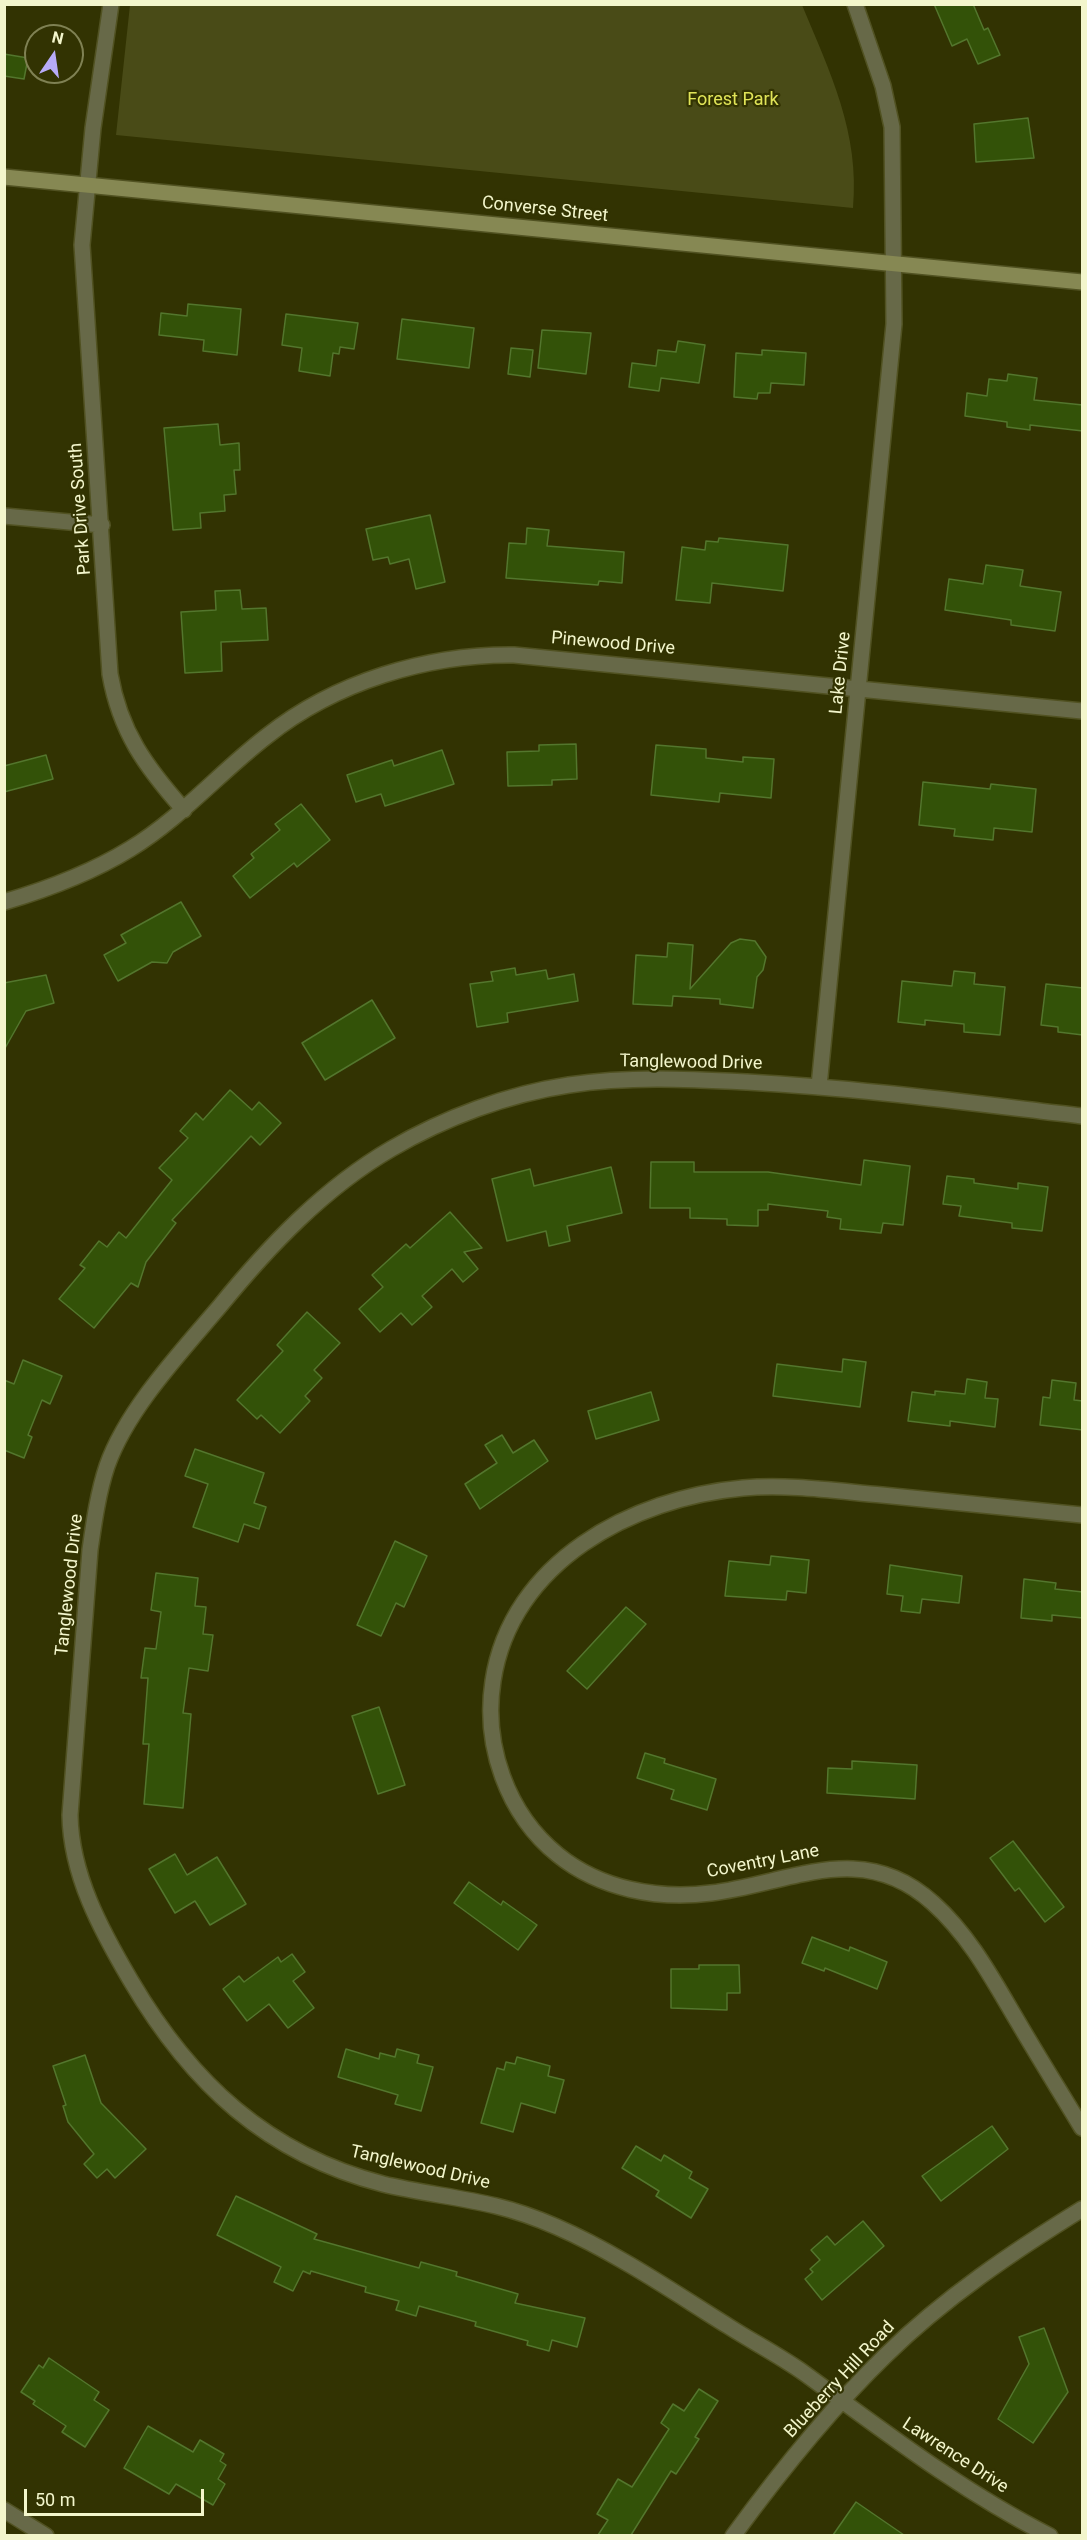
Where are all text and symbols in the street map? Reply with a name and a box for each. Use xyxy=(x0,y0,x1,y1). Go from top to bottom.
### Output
north arrow xyxy=(24,24,84,84)
text: N xyxy=(50,27,65,48)
park label: Forest Park xyxy=(687,89,779,111)
street label: Converse Street xyxy=(481,193,609,227)
street label: Park Drive South xyxy=(66,442,96,576)
street label: Pinewood Drive xyxy=(550,628,676,660)
street label: Lake Drive xyxy=(826,631,856,715)
street label: Tanglewood Drive xyxy=(620,1051,762,1075)
street label: Tanglewood Drive xyxy=(52,1513,88,1657)
street label: Coventry Lane xyxy=(705,1841,821,1883)
street label: Tanglewood Drive xyxy=(348,2141,492,2195)
street label: Blueberry Hill Road xyxy=(780,2317,900,2443)
street label: Lawrence Drive xyxy=(898,2414,1012,2498)
scale bar xyxy=(27,2477,207,2515)
text: 50 m xyxy=(35,2489,75,2510)

